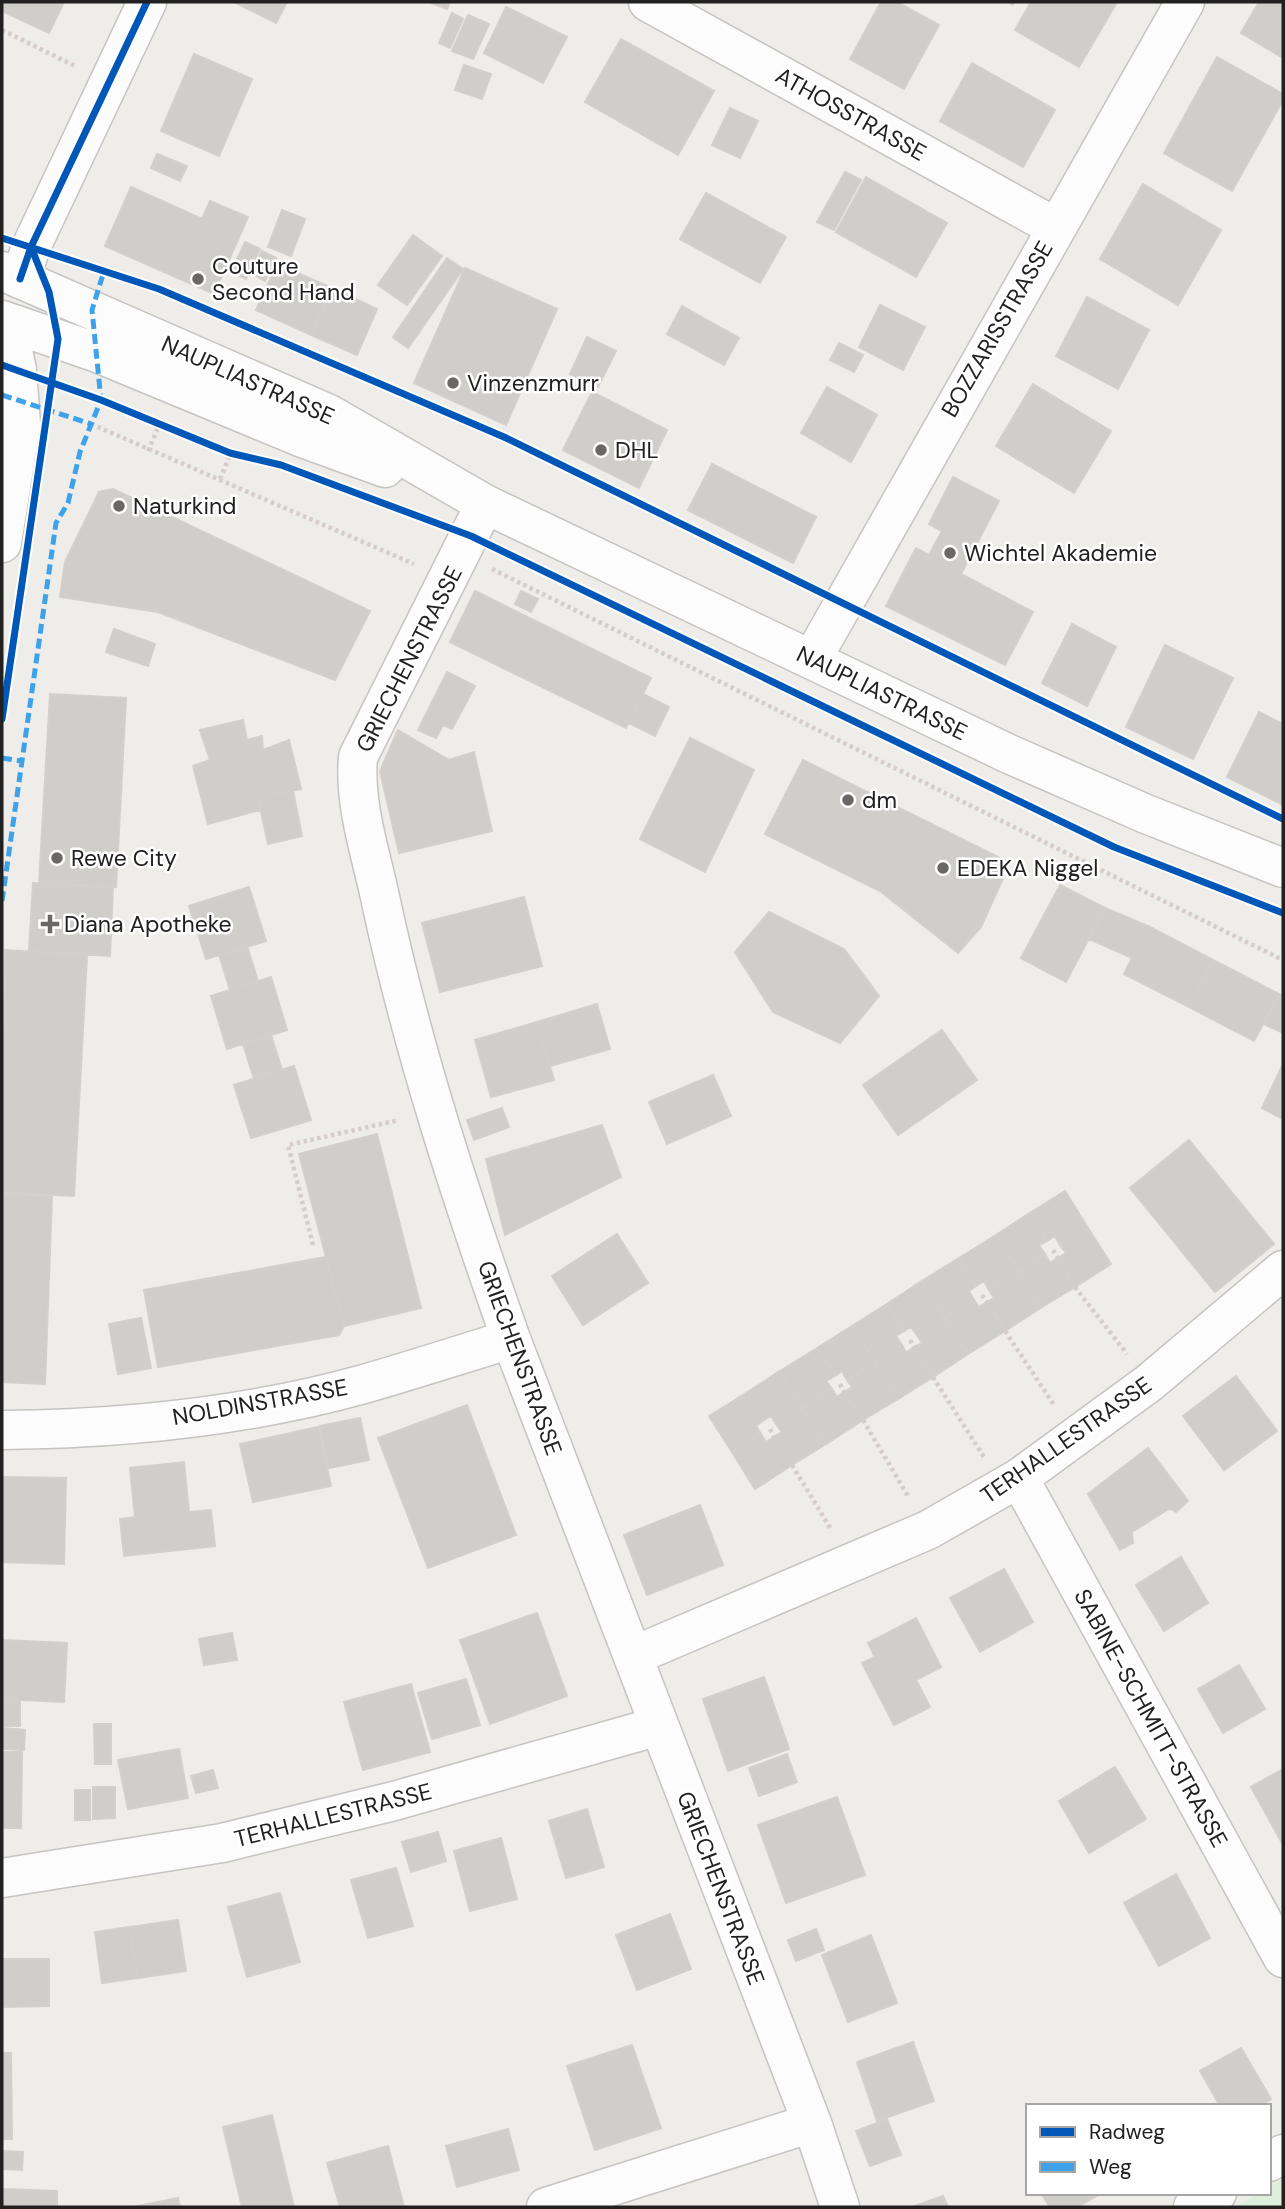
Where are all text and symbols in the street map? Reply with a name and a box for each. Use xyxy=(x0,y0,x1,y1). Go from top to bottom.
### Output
street label: ATHOSSTRASSE xyxy=(770,60,932,168)
street label: BOZZARISSTRASSE xyxy=(934,235,1060,423)
place label: Couture Second Hand xyxy=(212,251,355,307)
marker: Couture Second Hand xyxy=(190,271,206,287)
street label: NAUPLIASTRASSE xyxy=(157,328,339,432)
place label: Vinzenzmurr xyxy=(467,368,599,398)
marker: Vinzenzmurr xyxy=(445,375,461,391)
place label: DHL xyxy=(615,435,659,465)
marker: DHL xyxy=(593,442,609,458)
place label: Naturkind xyxy=(133,491,237,521)
marker: Naturkind xyxy=(111,498,127,514)
place label: Wichtel Akademie xyxy=(964,538,1157,568)
marker: Wichtel Akademie xyxy=(942,545,958,561)
street label: GRIECHENSTRASSE xyxy=(349,561,469,757)
street label: NAUPLIASTRASSE xyxy=(792,639,972,747)
place label: dm xyxy=(862,785,897,815)
marker: dm xyxy=(840,792,856,808)
place label: Rewe City xyxy=(71,843,177,873)
marker: Rewe City xyxy=(49,850,65,866)
place label: EDEKA Niggel xyxy=(957,853,1098,883)
marker: EDEKA Niggel xyxy=(935,860,951,876)
place label: Diana Apotheke xyxy=(64,909,232,939)
marker: Diana Apotheke xyxy=(42,916,58,932)
street label: GRIECHENSTRASSE xyxy=(471,1257,569,1459)
street label: TERHALLESTRASSE xyxy=(975,1370,1157,1510)
street label: NOLDINSTRASSE xyxy=(170,1372,350,1432)
street label: SABINE-SCHMITT-STRASSE xyxy=(1067,1583,1235,1853)
street label: TERHALLESTRASSE xyxy=(231,1776,435,1854)
street label: GRIECHENSTRASSE xyxy=(670,1787,772,1989)
legend xyxy=(1026,2104,1271,2195)
text: Radweg xyxy=(1089,2118,1165,2146)
text: Weg xyxy=(1089,2153,1132,2181)

